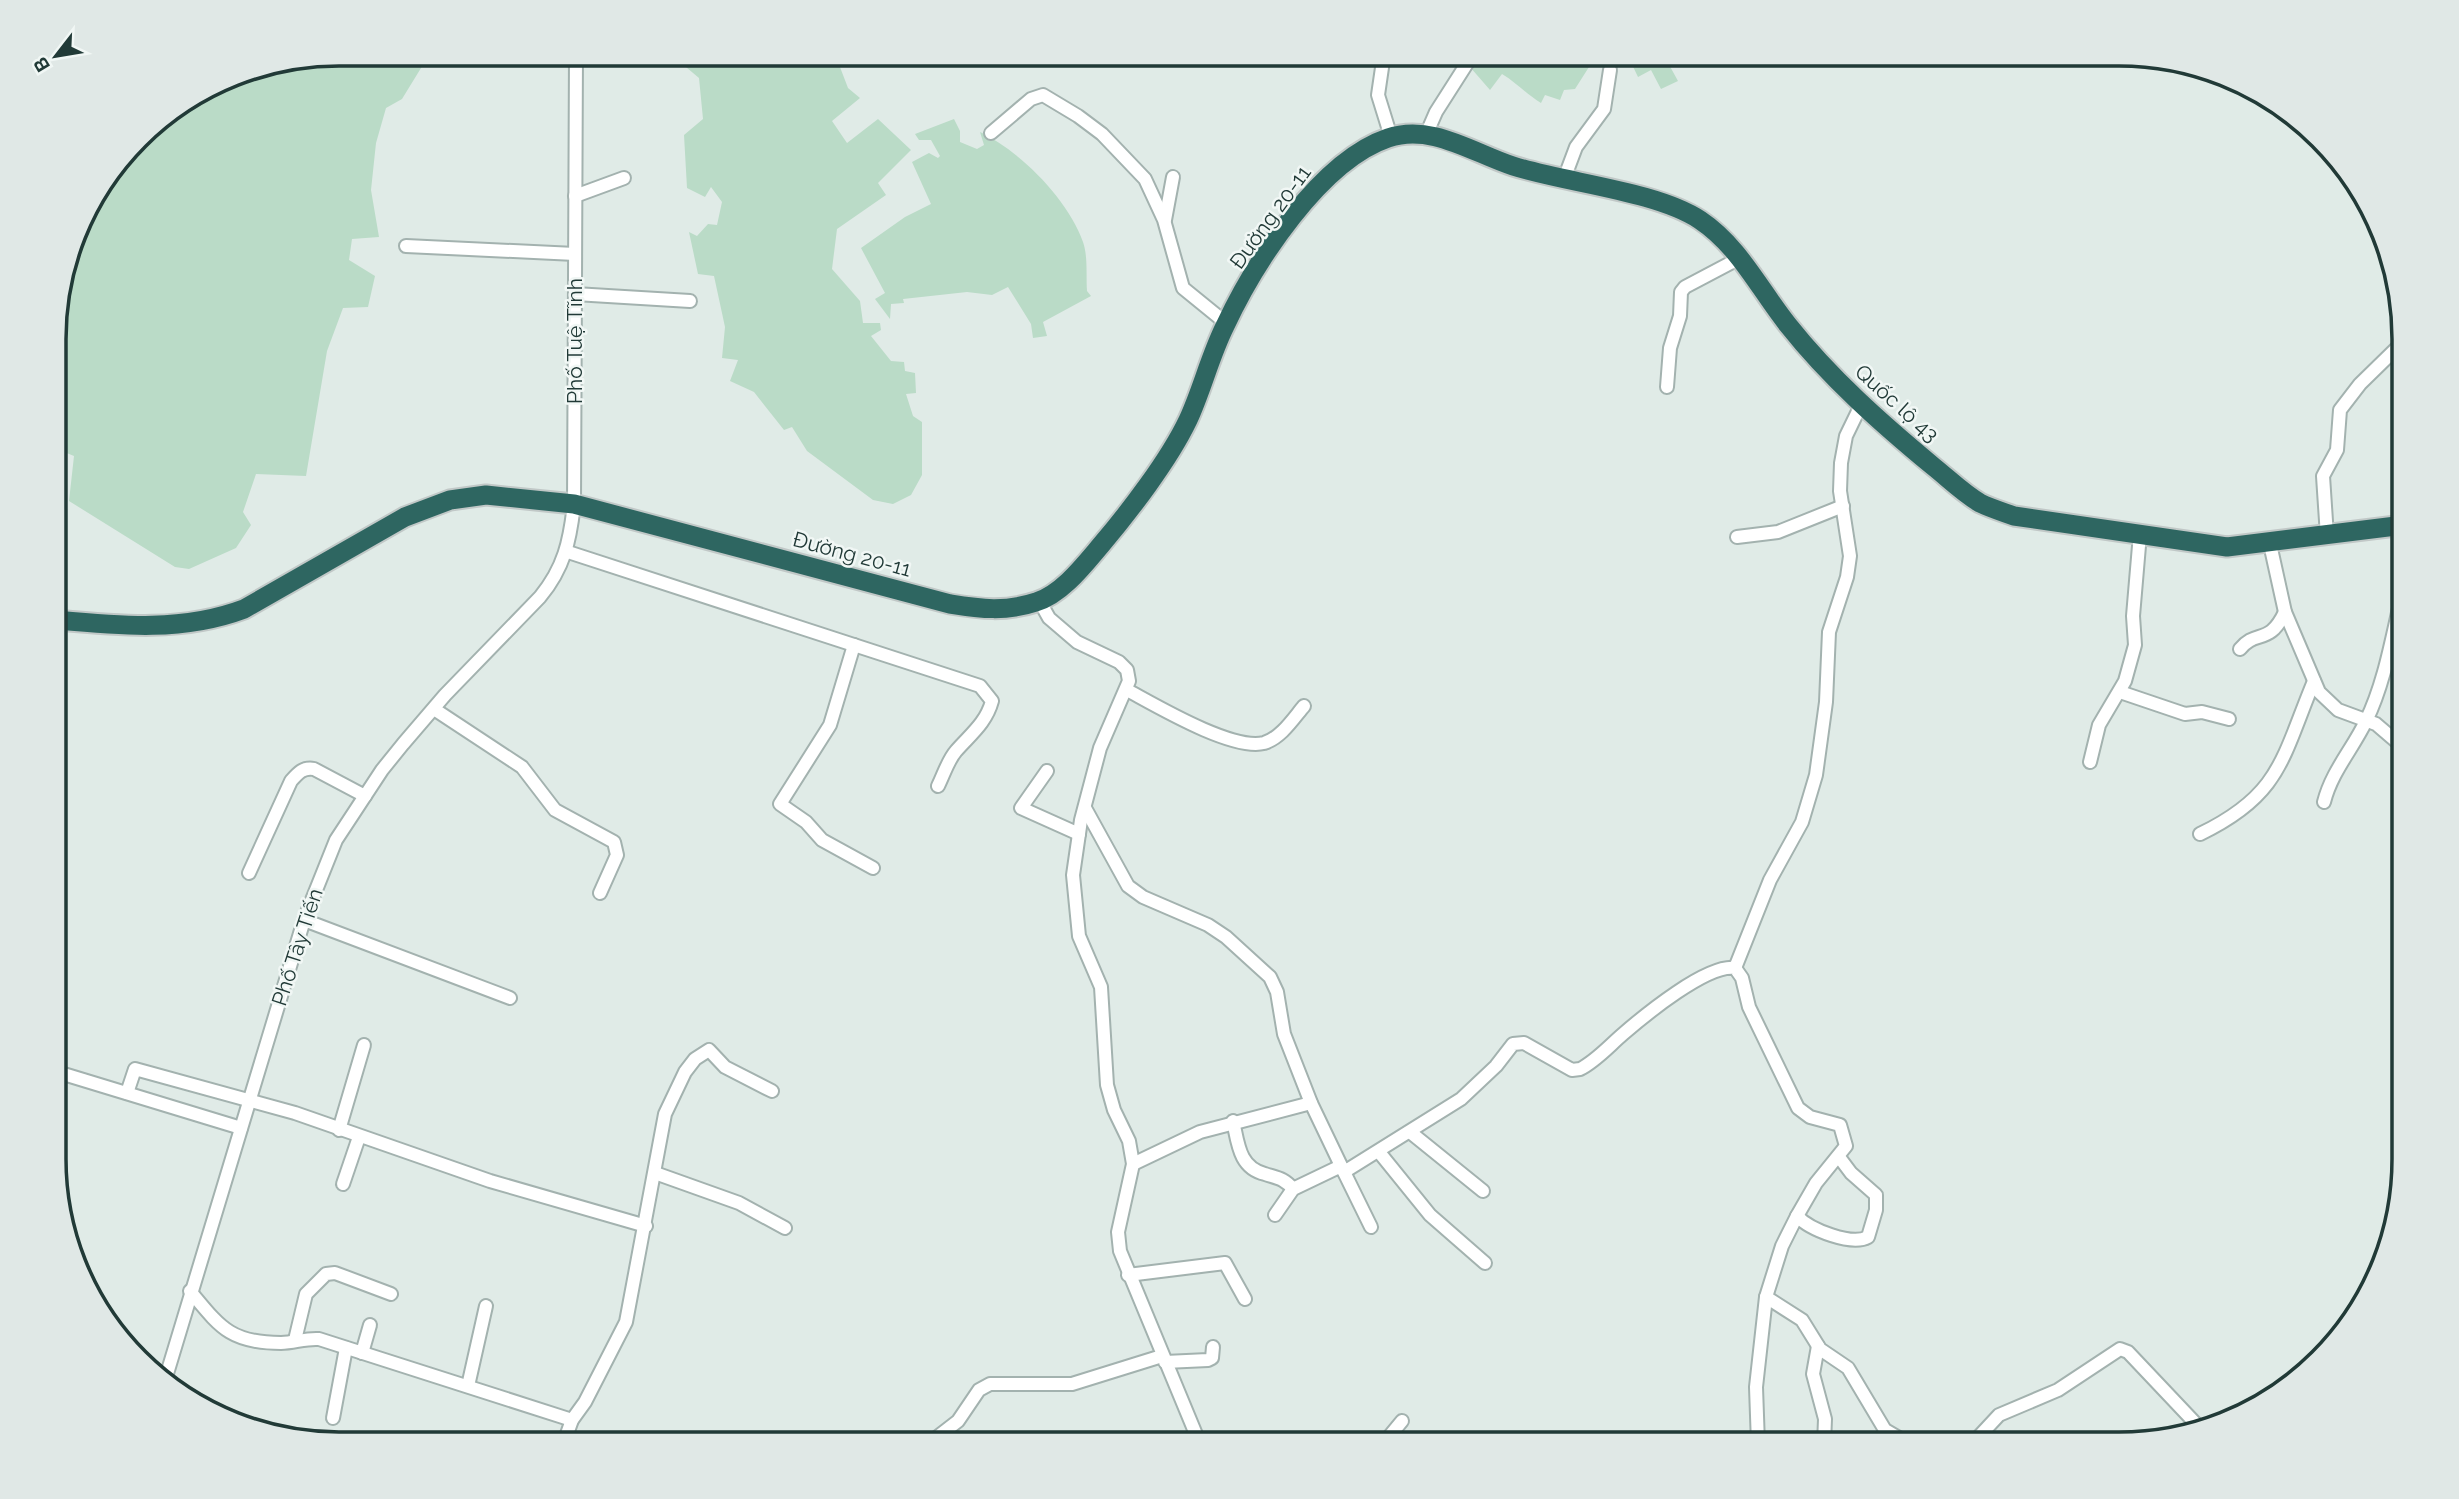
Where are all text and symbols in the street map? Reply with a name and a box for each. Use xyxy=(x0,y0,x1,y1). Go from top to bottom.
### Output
north arrow xyxy=(21,21,91,91)
text: B xyxy=(29,53,54,76)
street label: Đường 20-11 xyxy=(1224,161,1316,273)
street label: Phố Tuệ Tĩnh xyxy=(562,278,587,404)
street label: Quốc lộ 43 xyxy=(1850,359,1944,447)
street label: Đường 20-11 xyxy=(790,526,914,582)
street label: Phố Tây Tiến xyxy=(266,885,328,1009)

